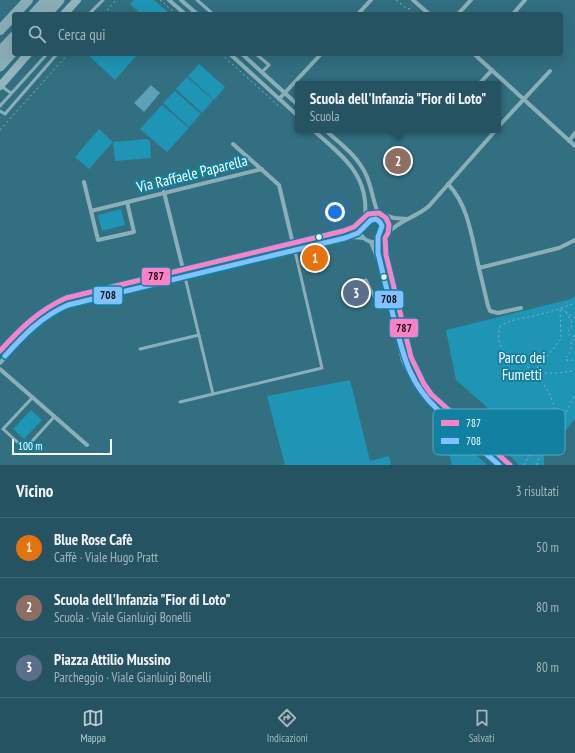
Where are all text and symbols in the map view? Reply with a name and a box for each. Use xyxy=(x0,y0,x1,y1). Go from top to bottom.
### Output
search box xyxy=(12,12,563,56)
icon: search xyxy=(26,23,48,45)
text: Cerca qui xyxy=(58,25,106,44)
popup xyxy=(295,81,501,133)
text: Scuola dell'Infanzia "Fior di Loto" xyxy=(310,89,486,108)
text: Scuola xyxy=(310,108,339,125)
pin: 2 xyxy=(385,146,411,176)
street label: Via Raffaele Paparella xyxy=(134,151,249,197)
your location xyxy=(325,202,345,222)
unlabelled marker xyxy=(314,232,324,242)
pin: 1 xyxy=(302,243,328,273)
line badge: 787 xyxy=(141,267,171,286)
text: 787 xyxy=(148,269,164,283)
unlabelled marker xyxy=(379,272,389,282)
pin: 3 xyxy=(343,278,369,308)
line badge: 708 xyxy=(93,286,123,305)
text: 708 xyxy=(100,288,116,302)
line badge: 708 xyxy=(374,290,404,309)
text: 708 xyxy=(381,292,397,306)
line badge: 787 xyxy=(389,318,419,338)
text: 787 xyxy=(396,321,412,335)
park label: Parco dei Fumetti xyxy=(498,348,546,384)
legend xyxy=(433,409,565,455)
text: 787 xyxy=(466,416,481,430)
text: 708 xyxy=(466,434,481,448)
scale bar xyxy=(12,437,112,456)
text: 100 m xyxy=(18,439,42,453)
text: Vicino xyxy=(16,480,53,502)
text: 3 risultati xyxy=(516,483,559,500)
text: Blue Rose Cafè xyxy=(54,530,133,549)
text: 1 xyxy=(26,539,32,556)
text: 50 m xyxy=(536,539,559,556)
text: Caffè · Viale Hugo Pratt xyxy=(54,549,158,566)
text: Scuola dell'Infanzia "Fior di Loto" xyxy=(54,590,230,609)
text: 2 xyxy=(26,599,32,616)
text: 80 m xyxy=(536,599,559,616)
text: Scuola · Viale Gianluigi Bonelli xyxy=(54,609,191,626)
text: Piazza Attilio Mussino xyxy=(54,650,171,669)
text: 3 xyxy=(26,659,32,676)
text: 80 m xyxy=(536,659,559,676)
text: Parcheggio · Viale Gianluigi Bonelli xyxy=(54,669,211,686)
tab: Mappa xyxy=(80,707,106,745)
tab: Indicazioni xyxy=(267,707,308,745)
tab: Salvati xyxy=(469,707,495,745)

